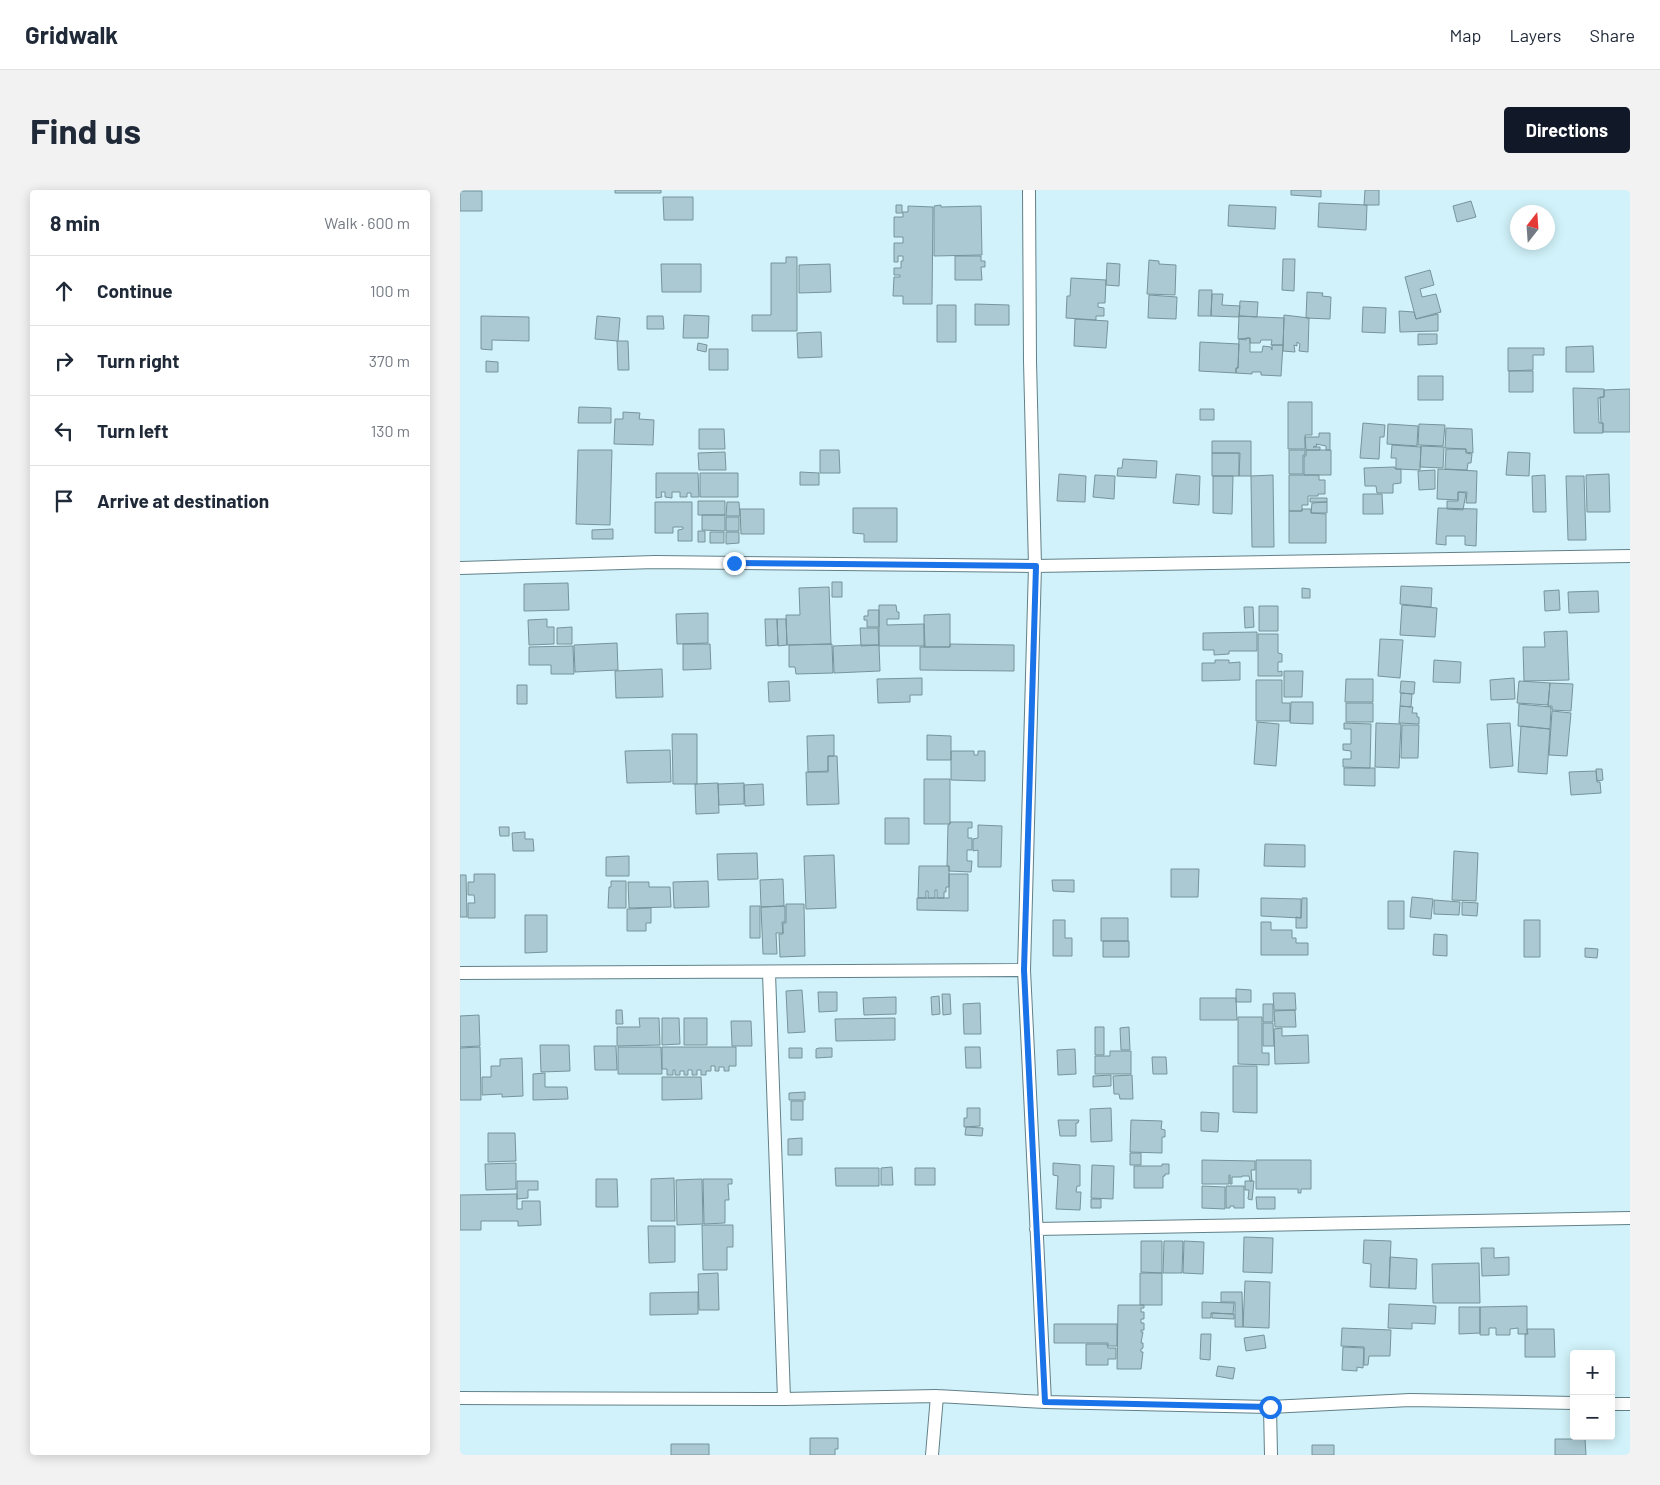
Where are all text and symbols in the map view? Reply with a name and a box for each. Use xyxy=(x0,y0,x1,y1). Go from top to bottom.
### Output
text: Gridwalk xyxy=(25,20,118,49)
text: Map xyxy=(1449,24,1481,46)
text: Layers xyxy=(1509,24,1562,46)
text: Share xyxy=(1590,24,1635,46)
button: Directions xyxy=(1504,107,1630,153)
text: Find us xyxy=(30,109,141,151)
north arrow xyxy=(1510,205,1555,250)
text: 8 min xyxy=(50,210,100,235)
text: Walk · 600 m xyxy=(324,213,410,232)
icon: ahead xyxy=(50,277,78,305)
text: Continue xyxy=(97,279,173,302)
text: 100 m xyxy=(370,281,410,300)
icon: right xyxy=(50,347,78,375)
text: Turn right xyxy=(97,349,179,372)
text: 370 m xyxy=(369,351,410,370)
icon: left xyxy=(50,417,78,445)
text: Turn left xyxy=(97,419,168,442)
text: 130 m xyxy=(371,421,410,440)
icon: arrive xyxy=(50,487,78,515)
text: Arrive at destination xyxy=(97,489,269,512)
route end xyxy=(723,552,746,575)
map controls xyxy=(1570,1350,1615,1440)
button: + xyxy=(1570,1350,1615,1395)
button: − xyxy=(1570,1395,1615,1440)
route start xyxy=(1259,1396,1282,1419)

